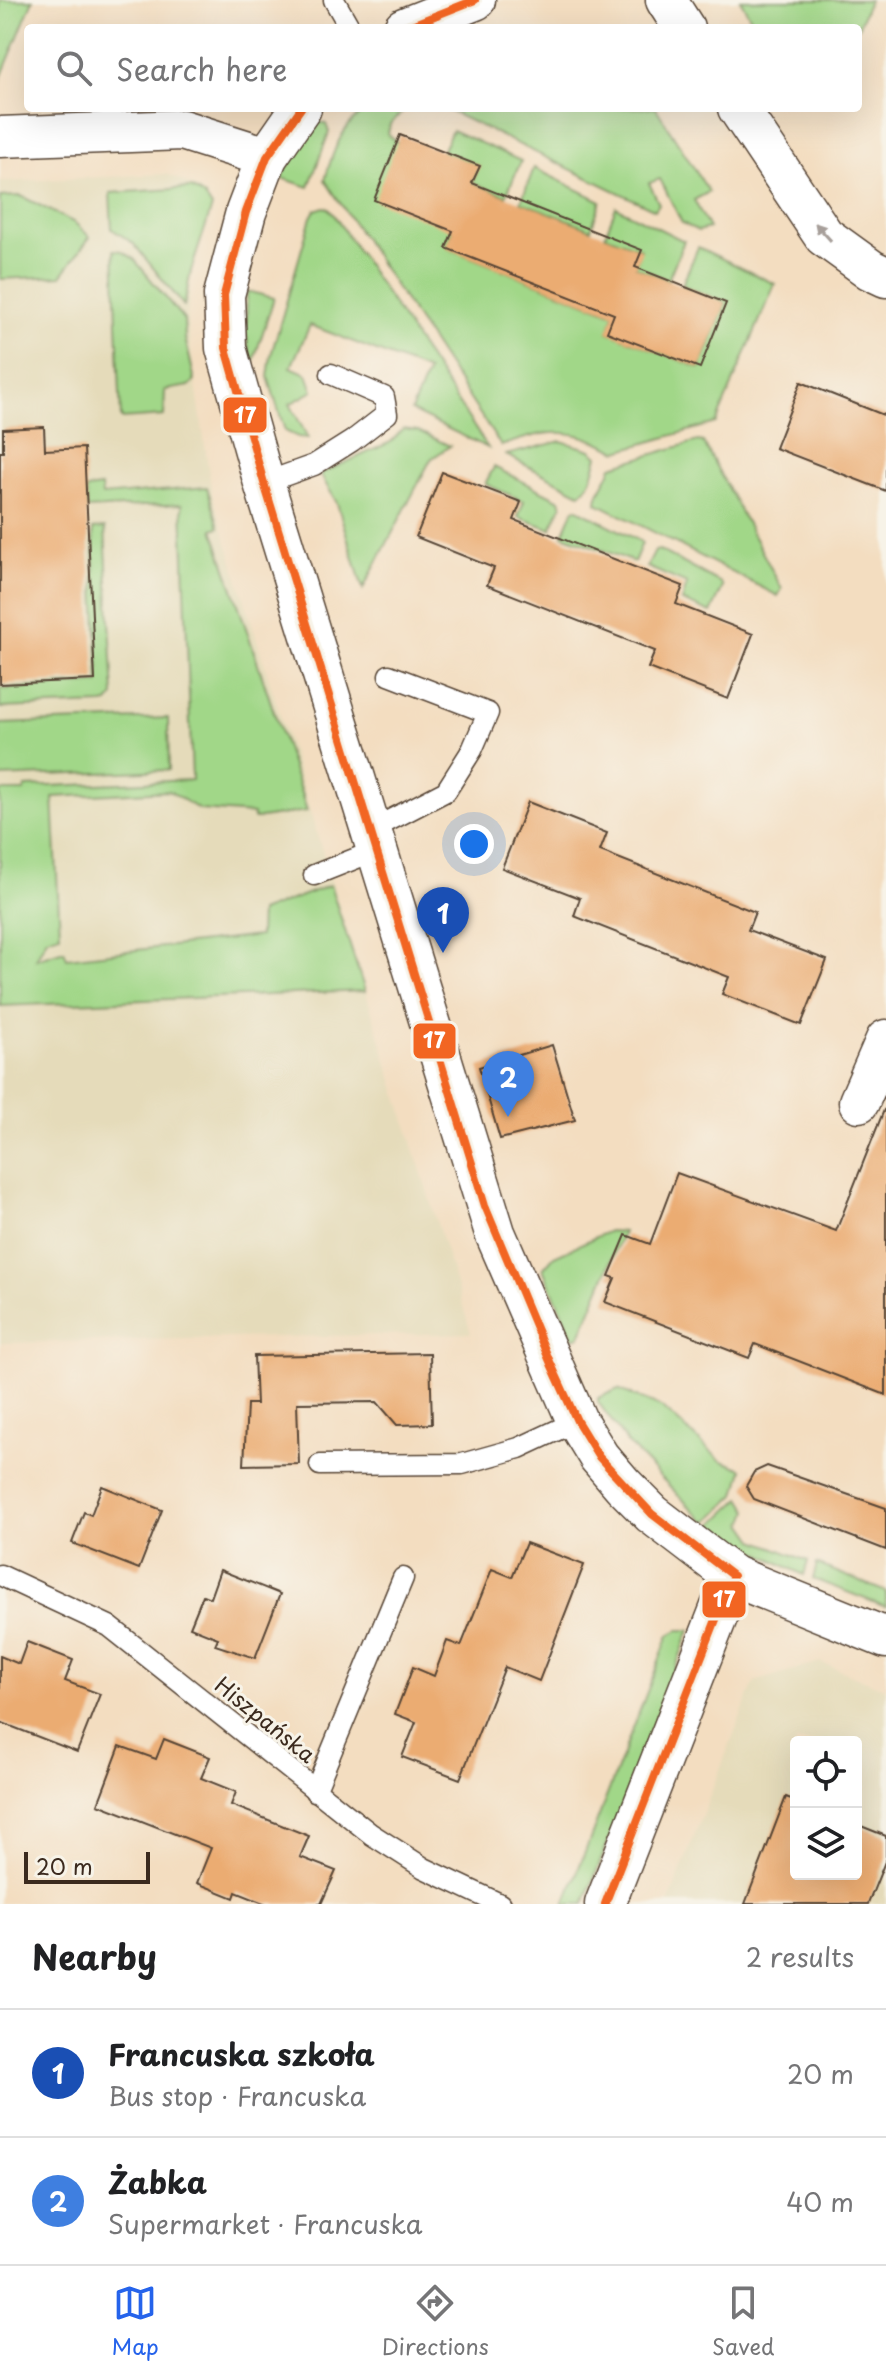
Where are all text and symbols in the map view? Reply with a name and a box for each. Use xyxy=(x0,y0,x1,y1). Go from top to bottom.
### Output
search box xyxy=(24,24,862,112)
icon: search xyxy=(52,46,96,90)
text: Search here xyxy=(116,46,288,91)
one-way arrow xyxy=(814,222,832,242)
line badge: 17 xyxy=(222,396,268,434)
text: 17 xyxy=(234,397,257,430)
your location xyxy=(454,824,494,864)
pin: 1 xyxy=(417,887,469,953)
line badge: 17 xyxy=(412,1022,457,1060)
text: 17 xyxy=(423,1022,446,1055)
pin: 2 xyxy=(482,1051,534,1117)
line badge: 17 xyxy=(701,1580,747,1619)
text: 17 xyxy=(713,1581,736,1614)
street label: Hiszpańska xyxy=(208,1668,324,1770)
map controls xyxy=(790,1736,862,1880)
button: locate xyxy=(790,1736,862,1808)
button: layers xyxy=(790,1808,862,1880)
scale bar xyxy=(24,1848,150,1884)
text: 20 m xyxy=(36,1849,93,1882)
text: Nearby xyxy=(32,1930,157,1982)
text: 2 results xyxy=(746,1937,854,1976)
text: Francuska szkoła xyxy=(108,2031,375,2076)
text: 1 xyxy=(52,2054,64,2093)
text: 20 m xyxy=(787,2054,854,2093)
text: Bus stop · Francuska xyxy=(108,2076,366,2115)
text: Żabka xyxy=(108,2159,207,2204)
text: 2 xyxy=(49,2182,67,2221)
text: 40 m xyxy=(786,2182,854,2221)
text: Supermarket · Francuska xyxy=(108,2204,423,2243)
tab: Map xyxy=(112,2281,159,2362)
tab: Directions xyxy=(382,2281,489,2362)
tab: Saved xyxy=(712,2281,774,2362)

